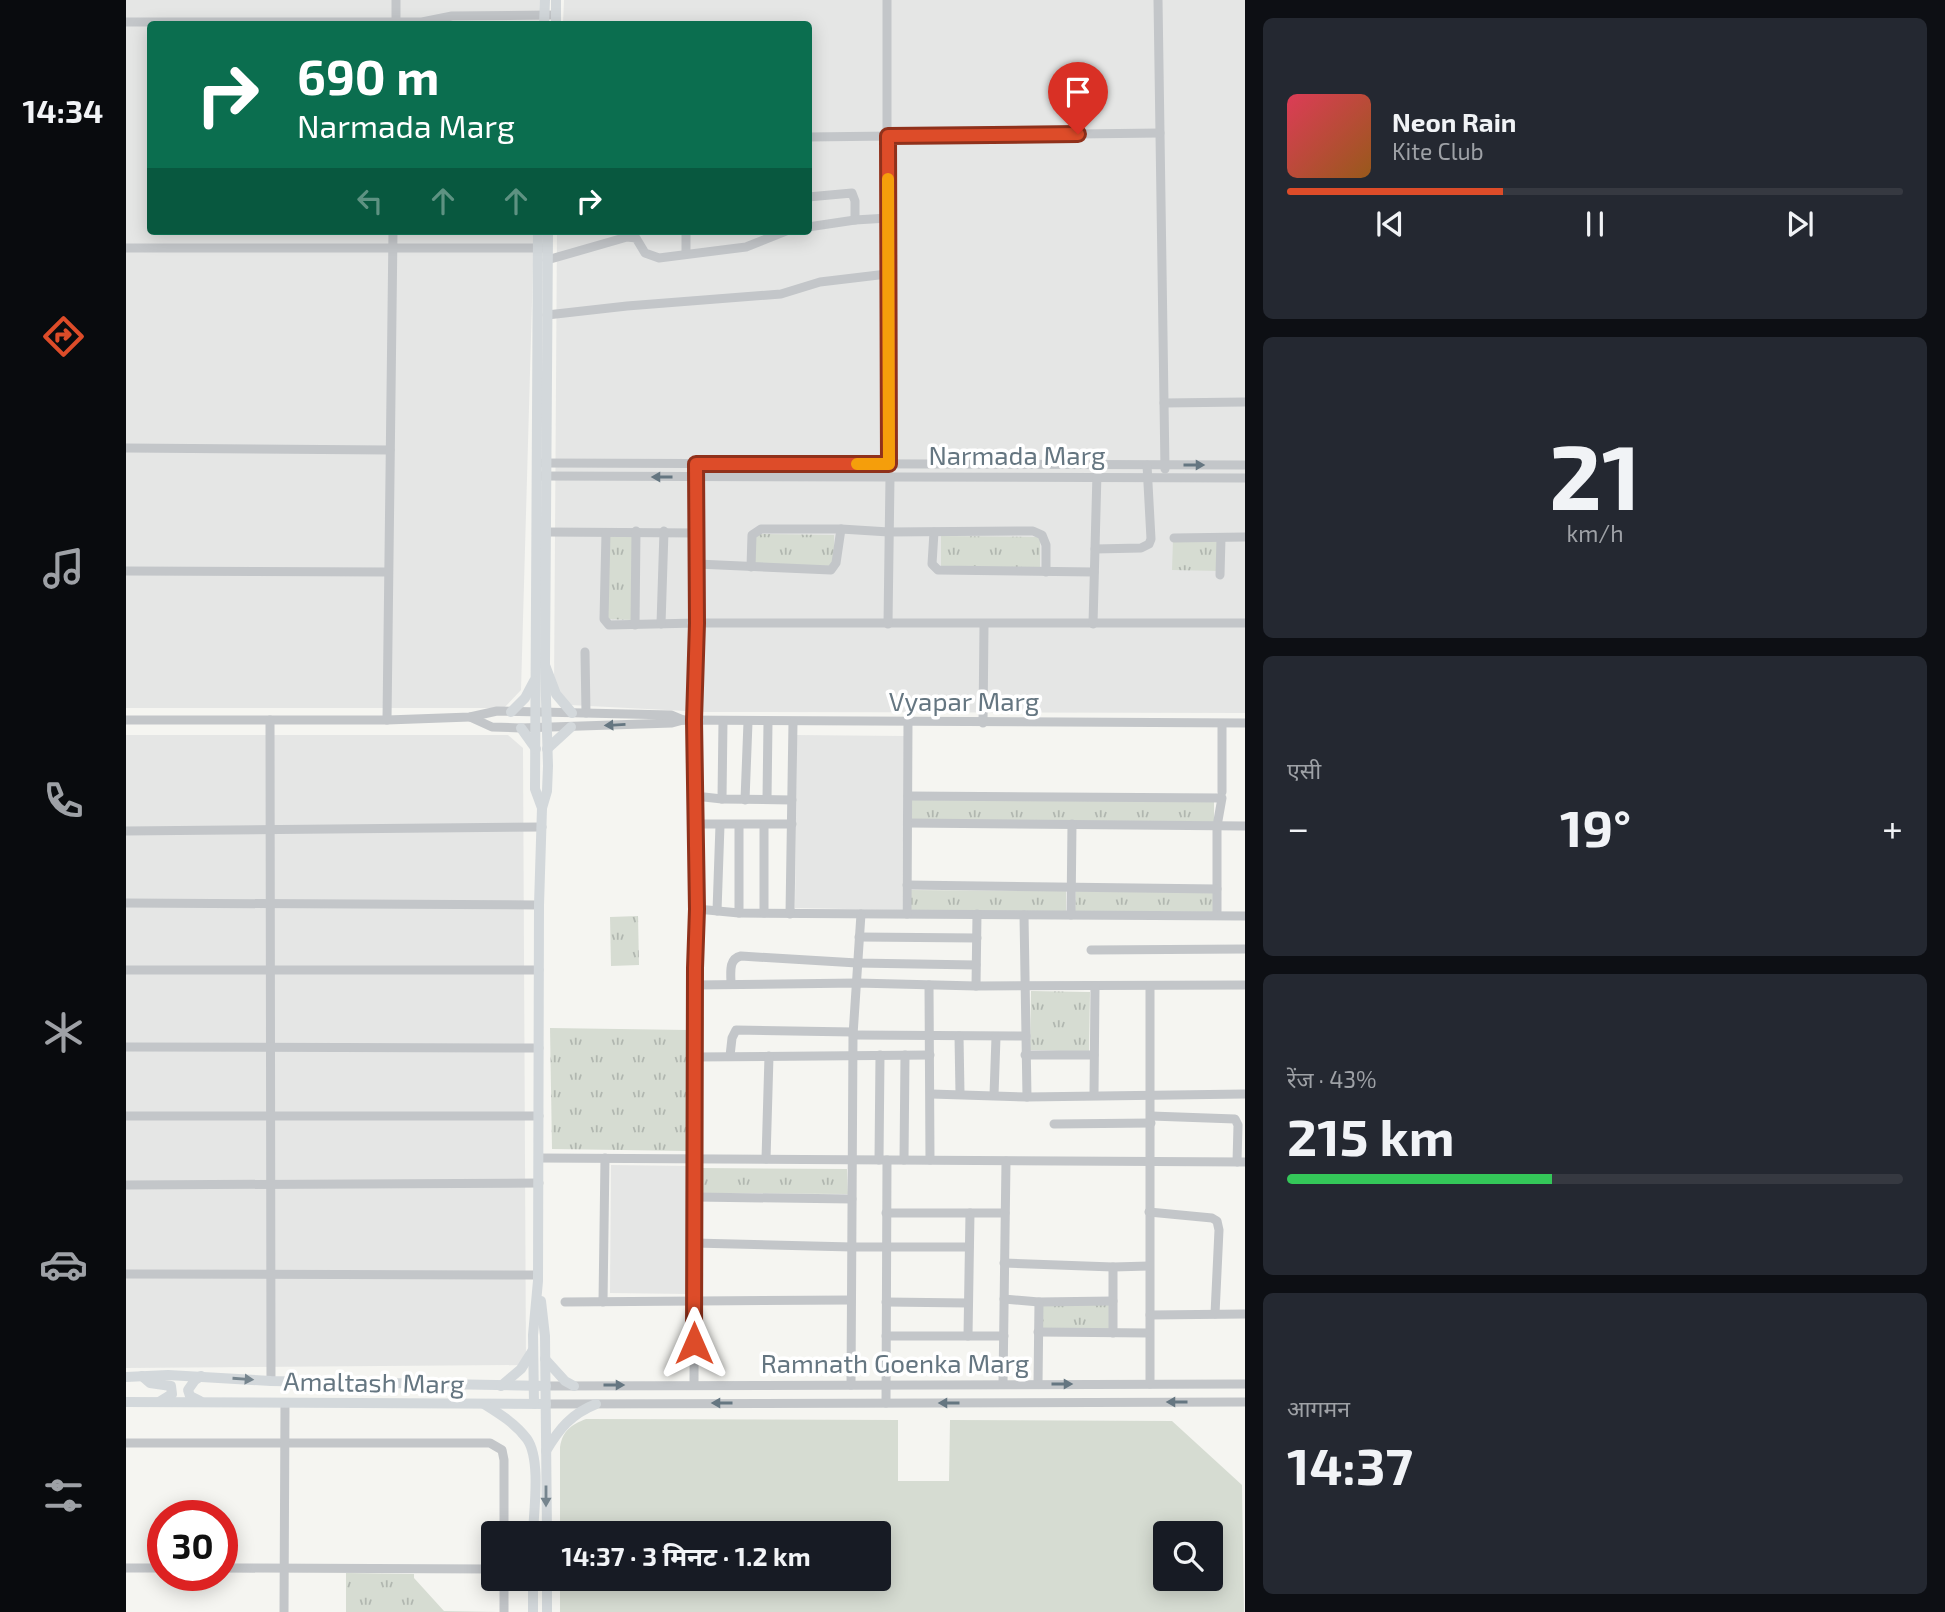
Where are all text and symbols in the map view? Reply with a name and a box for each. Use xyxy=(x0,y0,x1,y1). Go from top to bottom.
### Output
text: 690 m xyxy=(297,46,440,105)
icon: right xyxy=(182,49,273,140)
pin xyxy=(1048,62,1108,134)
icon: arrive xyxy=(1059,73,1097,111)
text: 14:34 xyxy=(23,91,103,129)
text: Narmada Marg xyxy=(297,106,515,144)
text: Neon Rain xyxy=(1392,106,1516,137)
text: Kite Club xyxy=(1392,137,1484,165)
icon: left xyxy=(351,182,389,220)
icon: ahead xyxy=(424,182,462,220)
icon: ahead xyxy=(497,182,535,220)
icon: right xyxy=(570,182,608,220)
icon: previous xyxy=(1371,205,1409,243)
icon: pause xyxy=(1576,205,1614,243)
icon: next xyxy=(1781,205,1819,243)
icon: directions xyxy=(39,312,88,361)
text: 21 xyxy=(1549,419,1641,528)
street label: Narmada Marg xyxy=(929,439,1105,470)
one-way arrow xyxy=(1183,459,1205,471)
one-way arrow xyxy=(651,471,673,482)
text: km/h xyxy=(1566,519,1624,547)
icon: music xyxy=(39,544,88,593)
street label: Vyapar Marg xyxy=(889,685,1039,716)
one-way arrow xyxy=(604,720,626,731)
text: एसी xyxy=(1287,756,1321,784)
icon: phone xyxy=(39,776,88,825)
text: 19° xyxy=(1560,795,1631,857)
text: − xyxy=(1287,804,1309,850)
text: + xyxy=(1882,804,1903,850)
icon: climate xyxy=(39,1008,88,1057)
text: रेंज · 43% xyxy=(1287,1065,1377,1093)
text: 215 km xyxy=(1287,1104,1455,1166)
icon: car xyxy=(39,1240,88,1289)
position arrow xyxy=(657,1306,731,1380)
street label: Ramnath Goenka Marg xyxy=(761,1347,1029,1378)
street label: Amaltash Marg xyxy=(283,1364,465,1399)
one-way arrow xyxy=(232,1374,254,1385)
one-way arrow xyxy=(1051,1378,1073,1390)
one-way arrow xyxy=(603,1379,625,1391)
text: आगमन xyxy=(1287,1394,1350,1422)
one-way arrow xyxy=(1166,1396,1188,1408)
one-way arrow xyxy=(711,1397,733,1409)
one-way arrow xyxy=(938,1397,960,1409)
text: 14:37 xyxy=(1287,1433,1413,1495)
icon: filters xyxy=(39,1471,88,1520)
one-way arrow xyxy=(540,1485,552,1507)
speed limit sign: 30 xyxy=(147,1500,238,1591)
map controls xyxy=(1153,1521,1223,1591)
button: search xyxy=(1153,1521,1223,1591)
text: 14:37 · 3 मिनट · 1.2 km xyxy=(561,1540,811,1571)

